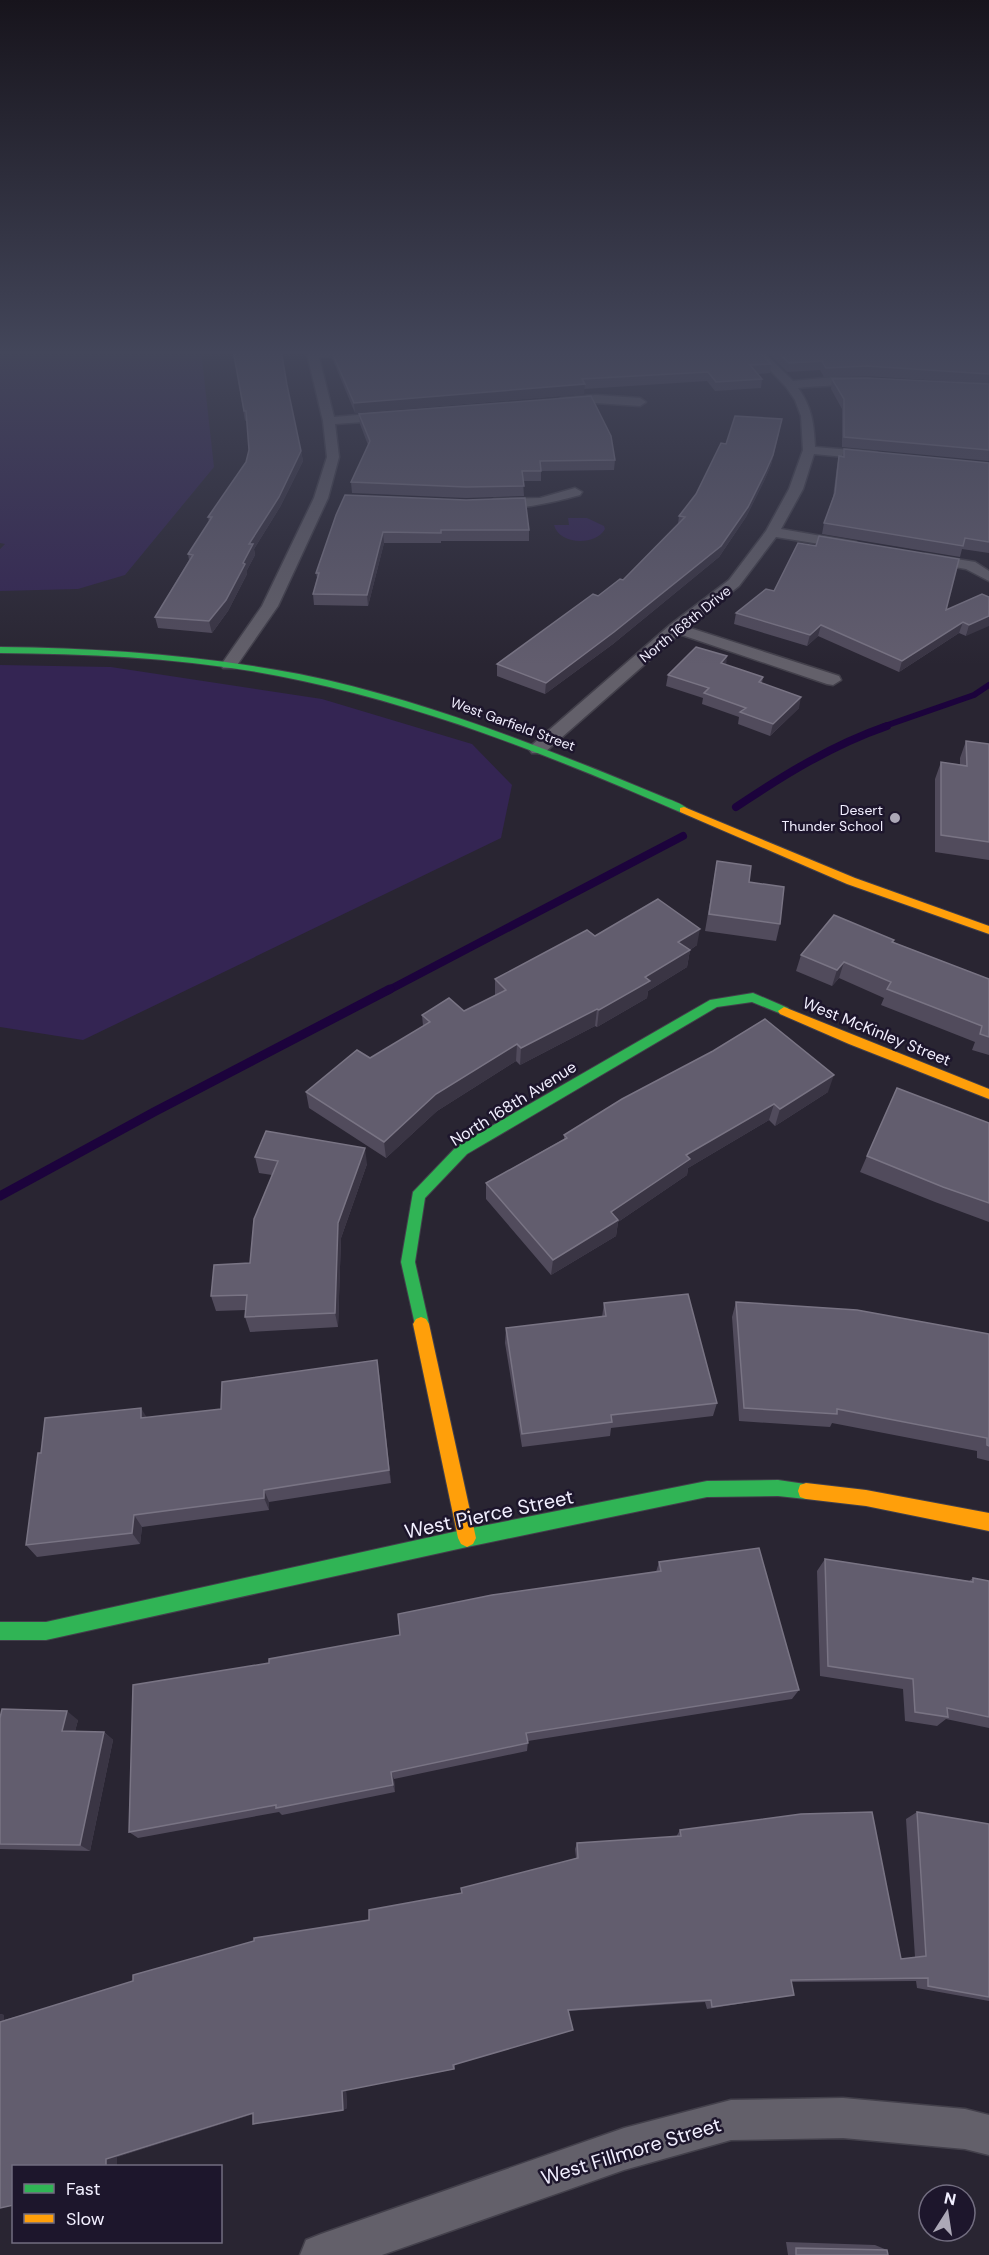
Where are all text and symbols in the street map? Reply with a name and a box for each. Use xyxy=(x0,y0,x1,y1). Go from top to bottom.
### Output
street label: North 168th Drive xyxy=(636,582,734,666)
street label: West Garfield Street xyxy=(448,693,578,755)
place label: Desert Thunder School xyxy=(782,801,883,835)
marker: Desert Thunder School xyxy=(888,811,902,825)
street label: West McKinley Street xyxy=(800,992,954,1071)
street label: North 168th Avenue xyxy=(446,1056,580,1151)
street label: West Pierce Street xyxy=(402,1483,576,1545)
street label: West Fillmore Street xyxy=(538,2111,724,2191)
legend xyxy=(12,2165,222,2243)
text: Fast xyxy=(66,2177,101,2201)
north arrow xyxy=(917,2183,977,2243)
text: N xyxy=(942,2187,958,2210)
text: Slow xyxy=(66,2207,105,2231)

